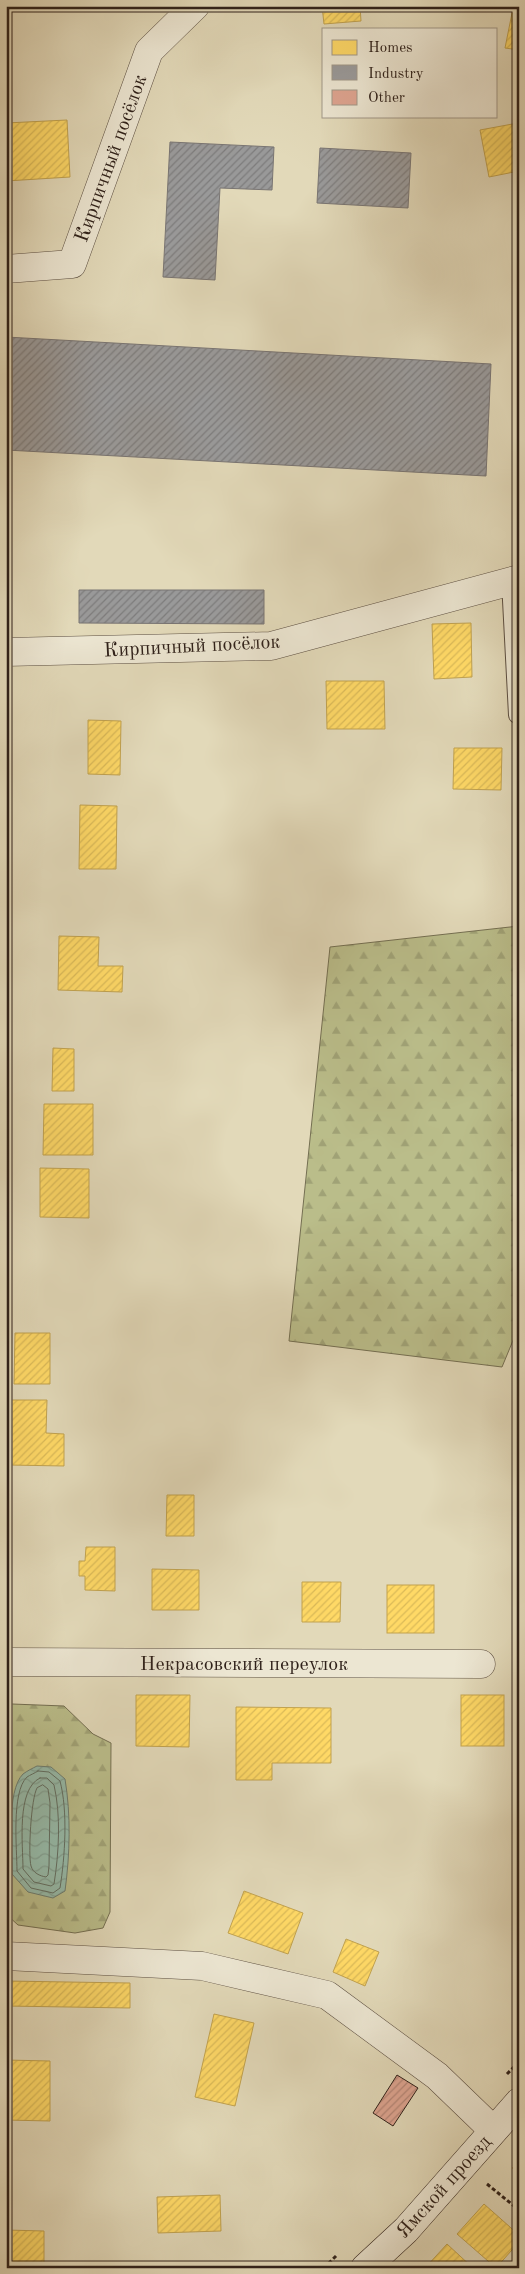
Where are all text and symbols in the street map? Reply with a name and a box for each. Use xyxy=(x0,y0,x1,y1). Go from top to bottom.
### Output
legend xyxy=(322,28,498,118)
text: Homes xyxy=(368,41,413,56)
text: Industry xyxy=(368,67,424,82)
street label: Кирпичный посёлок xyxy=(72,72,152,245)
text: Other xyxy=(368,91,405,106)
street label: Кирпичный посёлок xyxy=(103,632,281,662)
street label: Некрасовский переулок xyxy=(140,1655,348,1675)
street label: Ямской проезд xyxy=(393,2132,496,2243)

